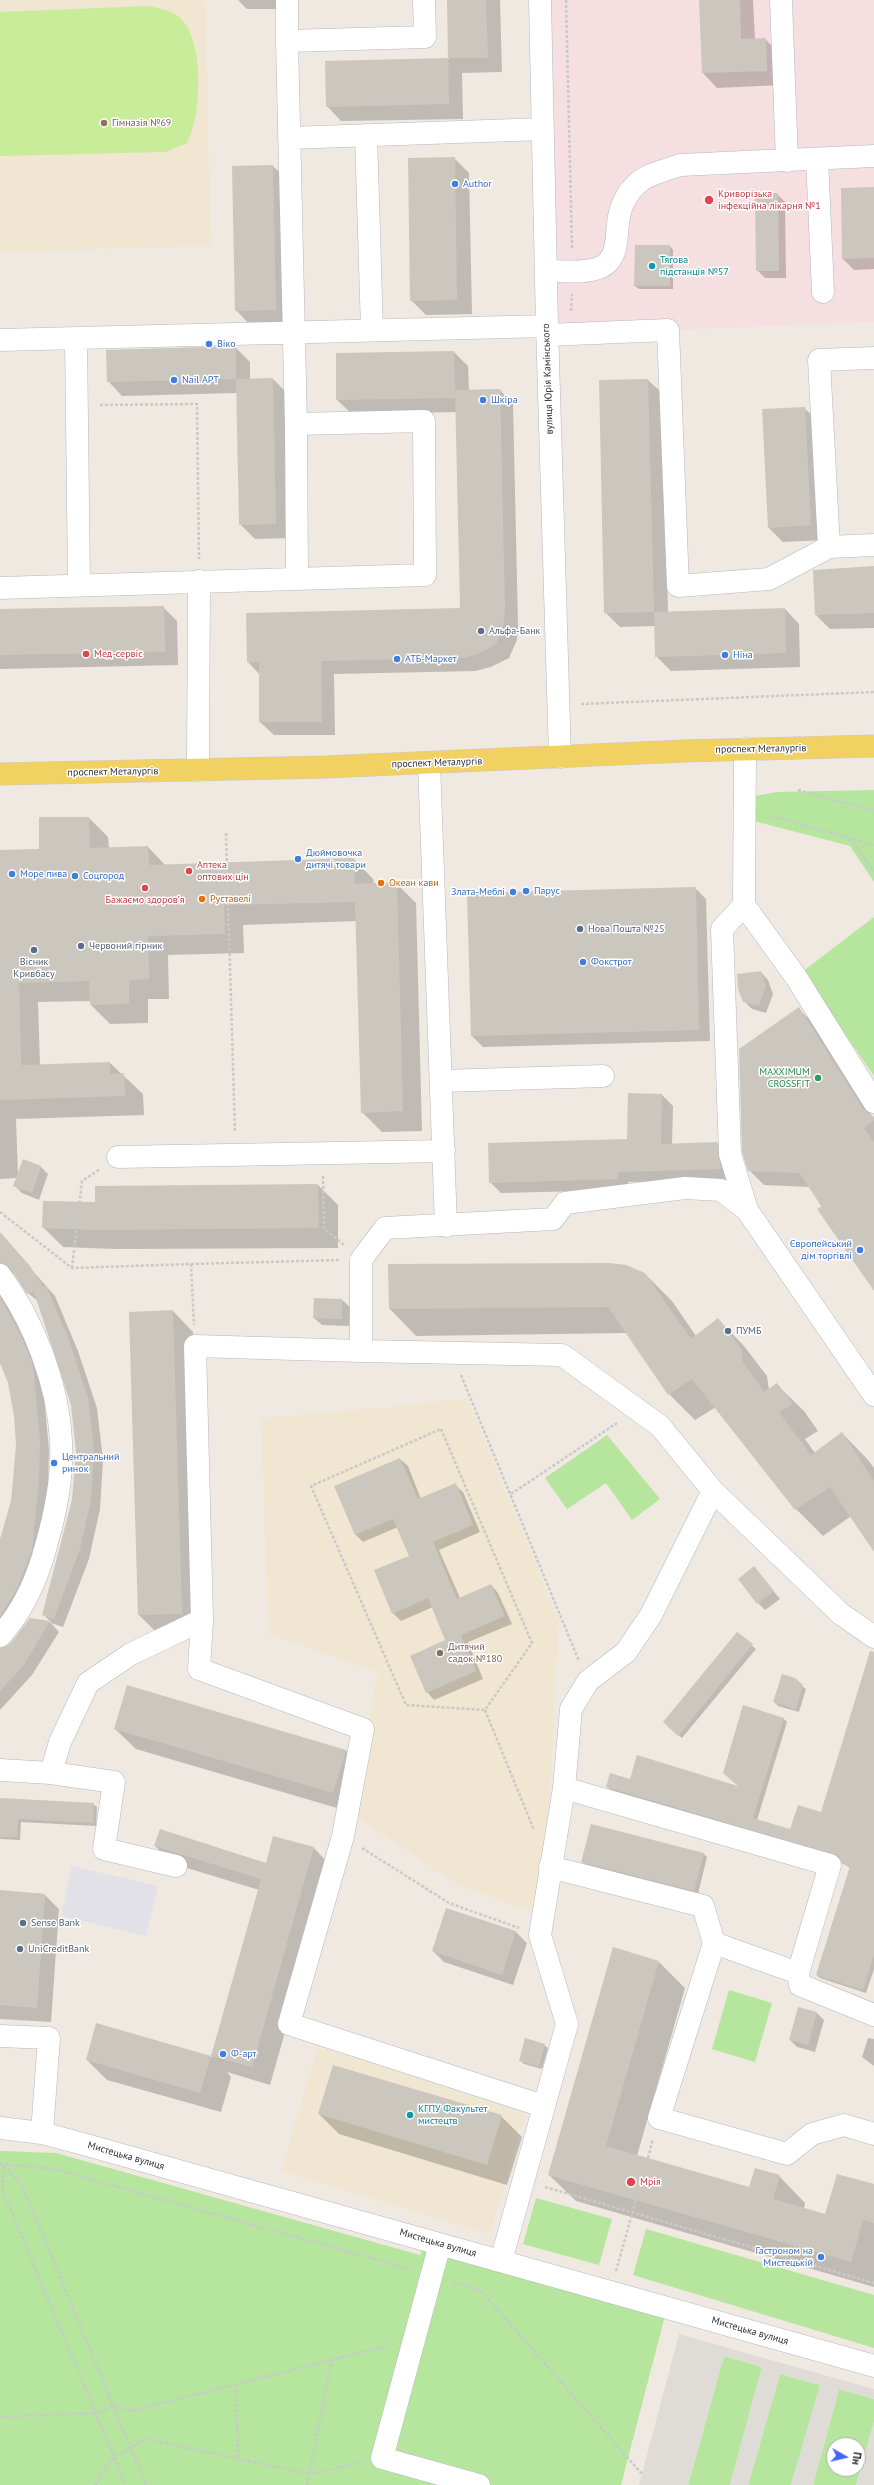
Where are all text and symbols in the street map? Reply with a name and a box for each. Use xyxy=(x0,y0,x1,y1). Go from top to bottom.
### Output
place label: Гімназія №69 xyxy=(112,117,171,129)
marker: Гімназія №69 xyxy=(99,118,109,128)
place label: Author xyxy=(463,178,492,190)
marker: Author xyxy=(450,179,460,189)
place label: Криворізька інфекційна лікарня №1 xyxy=(718,188,821,212)
marker: Криворізька інфекційна лікарня №1 xyxy=(703,194,715,206)
place label: Тягова підстанція №57 xyxy=(660,254,729,278)
marker: Тягова підстанція №57 xyxy=(647,261,657,271)
street label: вулиця Юрія Камінського xyxy=(540,323,556,435)
place label: Віко xyxy=(217,338,236,350)
marker: Віко xyxy=(204,339,214,349)
place label: Nail АРТ xyxy=(182,374,219,386)
marker: Nail АРТ xyxy=(169,375,179,385)
place label: Шкіра xyxy=(491,394,518,406)
marker: Шкіра xyxy=(478,395,488,405)
place label: Альфа-Банк xyxy=(489,625,540,637)
marker: Альфа-Банк xyxy=(476,626,486,636)
place label: Мед-сервіс xyxy=(94,648,143,660)
marker: Мед-сервіс xyxy=(81,649,91,659)
place label: Ніна xyxy=(733,649,753,661)
marker: Ніна xyxy=(720,650,730,660)
place label: АТБ-Маркет xyxy=(405,653,457,665)
marker: АТБ-Маркет xyxy=(392,654,402,664)
street label: проспект Металургів xyxy=(715,742,807,756)
street label: проспект Металургів xyxy=(391,755,483,771)
street label: проспект Металургів xyxy=(67,765,159,779)
place label: Дюймовочка дитячі товари xyxy=(306,847,366,870)
marker: Дюймовочка дитячі товари xyxy=(293,854,303,864)
place label: Аптека оптових цін xyxy=(197,859,249,882)
marker: Аптека оптових цін xyxy=(184,866,194,876)
place label: Море пива xyxy=(20,868,67,880)
marker: Море пива xyxy=(7,869,17,879)
place label: Соцгород xyxy=(83,870,124,882)
marker: Соцгород xyxy=(70,871,80,881)
place label: Океан кави xyxy=(389,877,439,889)
marker: Океан кави xyxy=(376,878,386,888)
marker: Бажаємо здоровʼя xyxy=(140,883,150,893)
place label: Парус xyxy=(534,885,560,897)
place label: Злата-Меблі xyxy=(451,886,505,898)
marker: Парус xyxy=(521,886,531,896)
marker: Злата-Меблі xyxy=(508,887,518,897)
place label: Руставелі xyxy=(210,893,251,905)
place label: Бажаємо здоровʼя xyxy=(106,894,184,906)
marker: Руставелі xyxy=(197,894,207,904)
place label: Нова Пошта №25 xyxy=(588,923,665,935)
marker: Нова Пошта №25 xyxy=(575,924,585,934)
place label: Червоний гірник xyxy=(89,940,162,952)
marker: Червоний гірник xyxy=(76,941,86,951)
marker: Вісник Кривбасу xyxy=(29,945,39,955)
place label: Вісник Кривбасу xyxy=(13,956,55,980)
place label: Фокстрот xyxy=(591,956,632,968)
marker: Фокстрот xyxy=(578,957,588,967)
place label: MAXXIMUM CROSSFIT xyxy=(759,1066,810,1090)
marker: MAXXIMUM CROSSFIT xyxy=(813,1073,823,1083)
place label: Європейський дім торгівлі xyxy=(790,1238,852,1262)
marker: Європейський дім торгівлі xyxy=(855,1245,865,1255)
place label: ПУМБ xyxy=(736,1325,762,1337)
marker: ПУМБ xyxy=(723,1326,733,1336)
place label: Центральний ринок xyxy=(62,1451,119,1474)
marker: Центральний ринок xyxy=(49,1458,59,1468)
place label: Дитячий садок №180 xyxy=(448,1641,502,1664)
marker: Дитячий садок №180 xyxy=(435,1648,445,1658)
place label: Sense Bank xyxy=(31,1917,80,1929)
marker: Sense Bank xyxy=(18,1918,28,1928)
place label: UniCreditBank xyxy=(28,1943,89,1955)
marker: UniCreditBank xyxy=(15,1944,25,1954)
place label: Ф-арт xyxy=(231,2048,257,2060)
marker: Ф-арт xyxy=(218,2049,228,2059)
place label: КГПУ Факультет мистецтв xyxy=(418,2103,488,2126)
marker: КГПУ Факультет мистецтв xyxy=(405,2110,415,2120)
street label: Мистецька вулиця xyxy=(86,2139,166,2173)
marker: Мрія xyxy=(625,2176,637,2188)
place label: Мрія xyxy=(640,2176,661,2188)
street label: Мистецька вулиця xyxy=(398,2226,478,2260)
place label: Гастроном на Мистецькій xyxy=(755,2245,813,2268)
marker: Гастроном на Мистецькій xyxy=(816,2252,826,2262)
street label: Мистецька вулиця xyxy=(710,2314,790,2348)
north arrow xyxy=(826,2437,866,2477)
text: Пн xyxy=(849,2451,865,2466)

